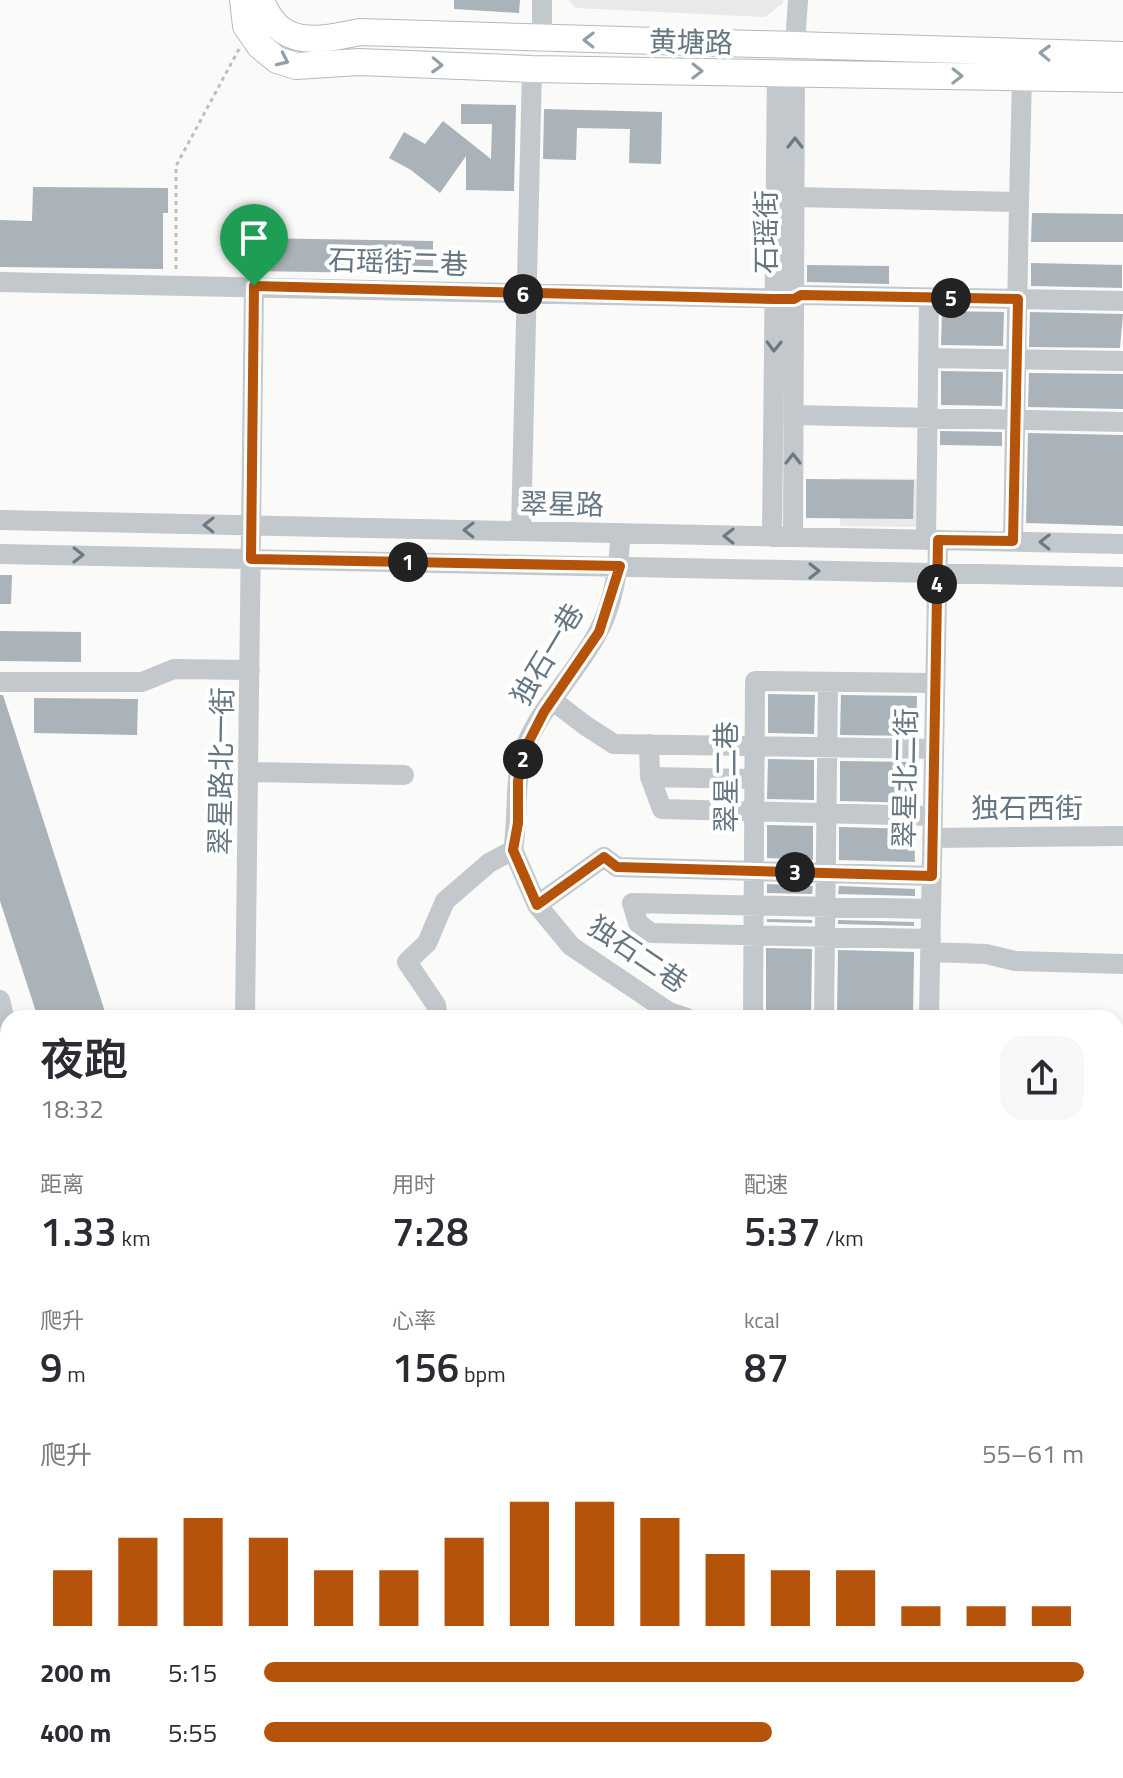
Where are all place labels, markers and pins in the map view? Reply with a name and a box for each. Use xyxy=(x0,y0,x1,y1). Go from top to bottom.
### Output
pin xyxy=(220,204,288,286)
pin: 6 xyxy=(503,274,543,314)
pin: 5 xyxy=(931,278,971,318)
pin: 1 xyxy=(388,542,428,582)
pin: 4 xyxy=(917,564,957,604)
pin: 2 xyxy=(503,739,543,779)
pin: 3 xyxy=(775,852,815,892)

